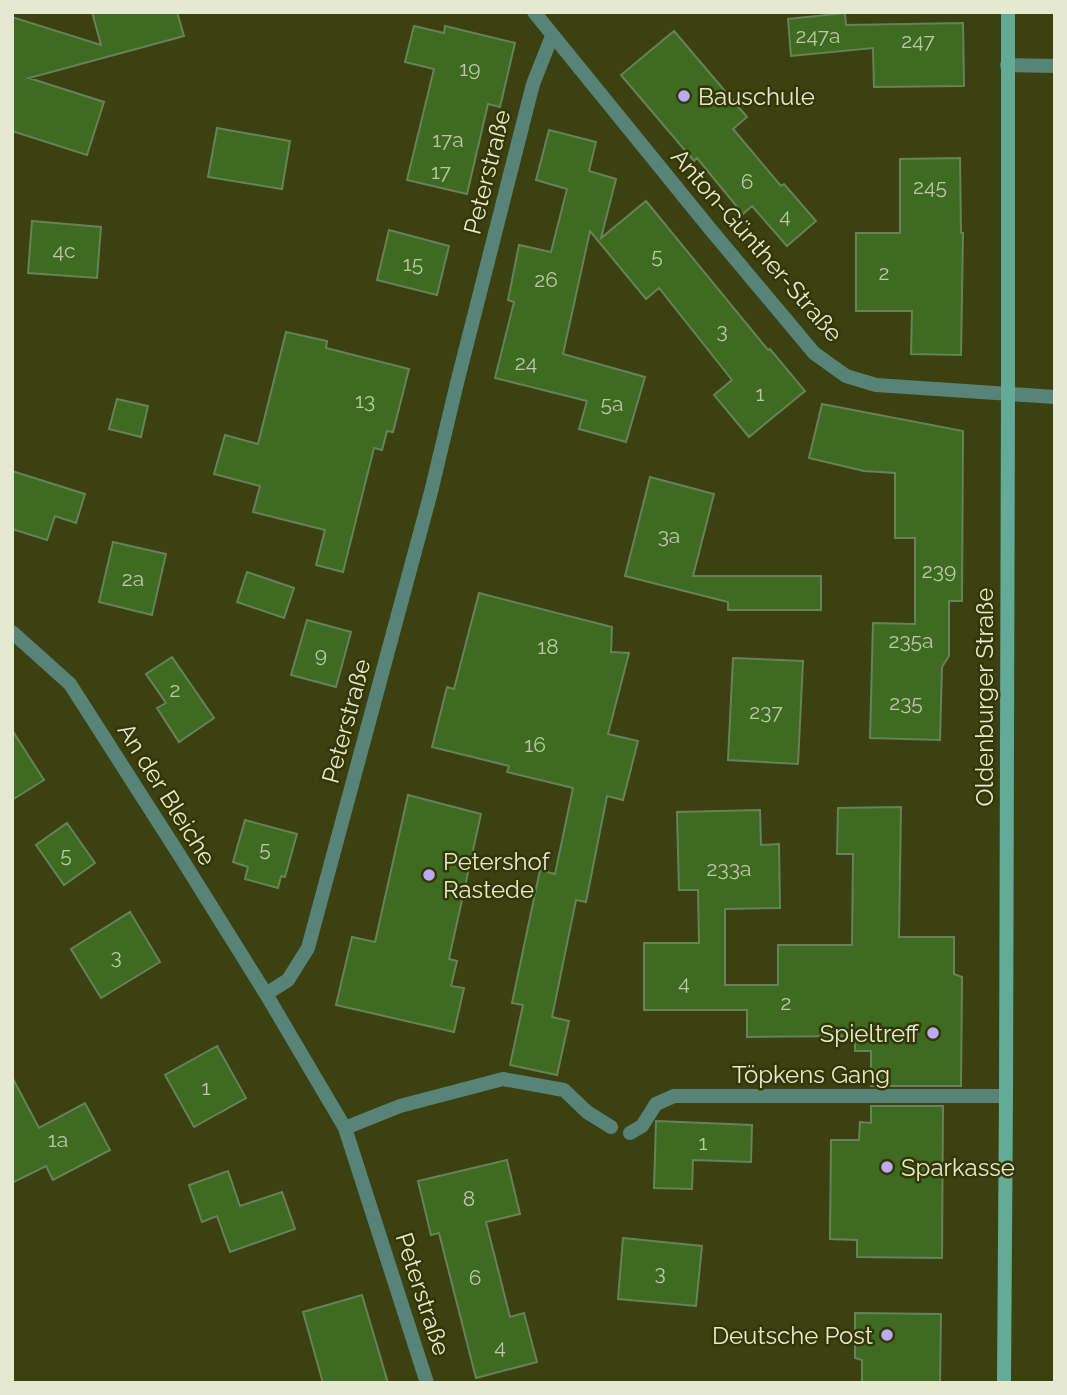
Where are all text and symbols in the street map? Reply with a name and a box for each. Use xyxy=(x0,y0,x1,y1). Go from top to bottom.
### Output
house number: 247a xyxy=(796,23,840,48)
house number: 247 xyxy=(901,28,936,53)
house number: 19 xyxy=(459,56,481,81)
place label: Bauschule xyxy=(698,82,815,111)
marker: Bauschule xyxy=(676,88,692,104)
street label: Peterstraße xyxy=(458,107,516,237)
house number: 17a xyxy=(432,127,464,152)
street label: Anton-Günther-Straße xyxy=(665,142,849,348)
house number: 17 xyxy=(431,159,452,184)
house number: 6 xyxy=(741,169,753,194)
house number: 245 xyxy=(913,174,947,199)
house number: 4 xyxy=(779,203,791,228)
house number: 4c xyxy=(53,238,76,263)
house number: 5 xyxy=(651,243,663,268)
house number: 15 xyxy=(403,251,423,276)
house number: 2 xyxy=(879,260,889,285)
house number: 26 xyxy=(534,267,558,292)
house number: 3 xyxy=(716,318,728,343)
house number: 24 xyxy=(515,350,537,375)
house number: 1 xyxy=(756,381,765,406)
house number: 13 xyxy=(355,388,375,413)
house number: 5a xyxy=(601,391,623,416)
house number: 3a xyxy=(658,523,680,548)
house number: 239 xyxy=(922,558,956,583)
house number: 2a xyxy=(122,566,144,591)
street label: Oldenburger Straße xyxy=(970,588,999,806)
house number: 235a xyxy=(888,628,934,653)
house number: 18 xyxy=(537,634,559,659)
house number: 9 xyxy=(315,642,327,667)
street label: Peterstraße xyxy=(316,656,376,786)
house number: 2 xyxy=(170,677,180,702)
house number: 235 xyxy=(889,690,923,715)
house number: 237 xyxy=(749,699,783,724)
street label: An der Bleiche xyxy=(112,717,222,871)
house number: 16 xyxy=(524,732,546,757)
house number: 5 xyxy=(259,836,271,861)
house number: 5 xyxy=(60,842,72,867)
place label: Petershof Rastede xyxy=(443,847,551,904)
house number: 233a xyxy=(707,856,751,881)
marker: Petershof Rastede xyxy=(421,867,437,883)
house number: 3 xyxy=(110,944,122,969)
house number: 4 xyxy=(678,970,690,995)
house number: 2 xyxy=(781,990,791,1015)
place label: Spieltreff xyxy=(820,1019,920,1048)
marker: Spieltreff xyxy=(925,1025,941,1041)
street label: Töpkens Gang xyxy=(732,1060,890,1089)
house number: 1 xyxy=(202,1075,211,1100)
house number: 1a xyxy=(48,1127,68,1152)
house number: 1 xyxy=(699,1130,708,1155)
place label: Sparkasse xyxy=(901,1153,1015,1182)
marker: Sparkasse xyxy=(879,1159,895,1175)
house number: 8 xyxy=(463,1186,475,1211)
street label: Peterstraße xyxy=(390,1229,456,1359)
house number: 3 xyxy=(654,1260,666,1285)
house number: 6 xyxy=(469,1265,481,1290)
place label: Deutsche Post xyxy=(712,1321,873,1350)
marker: Deutsche Post xyxy=(879,1327,895,1343)
house number: 4 xyxy=(494,1334,506,1359)

